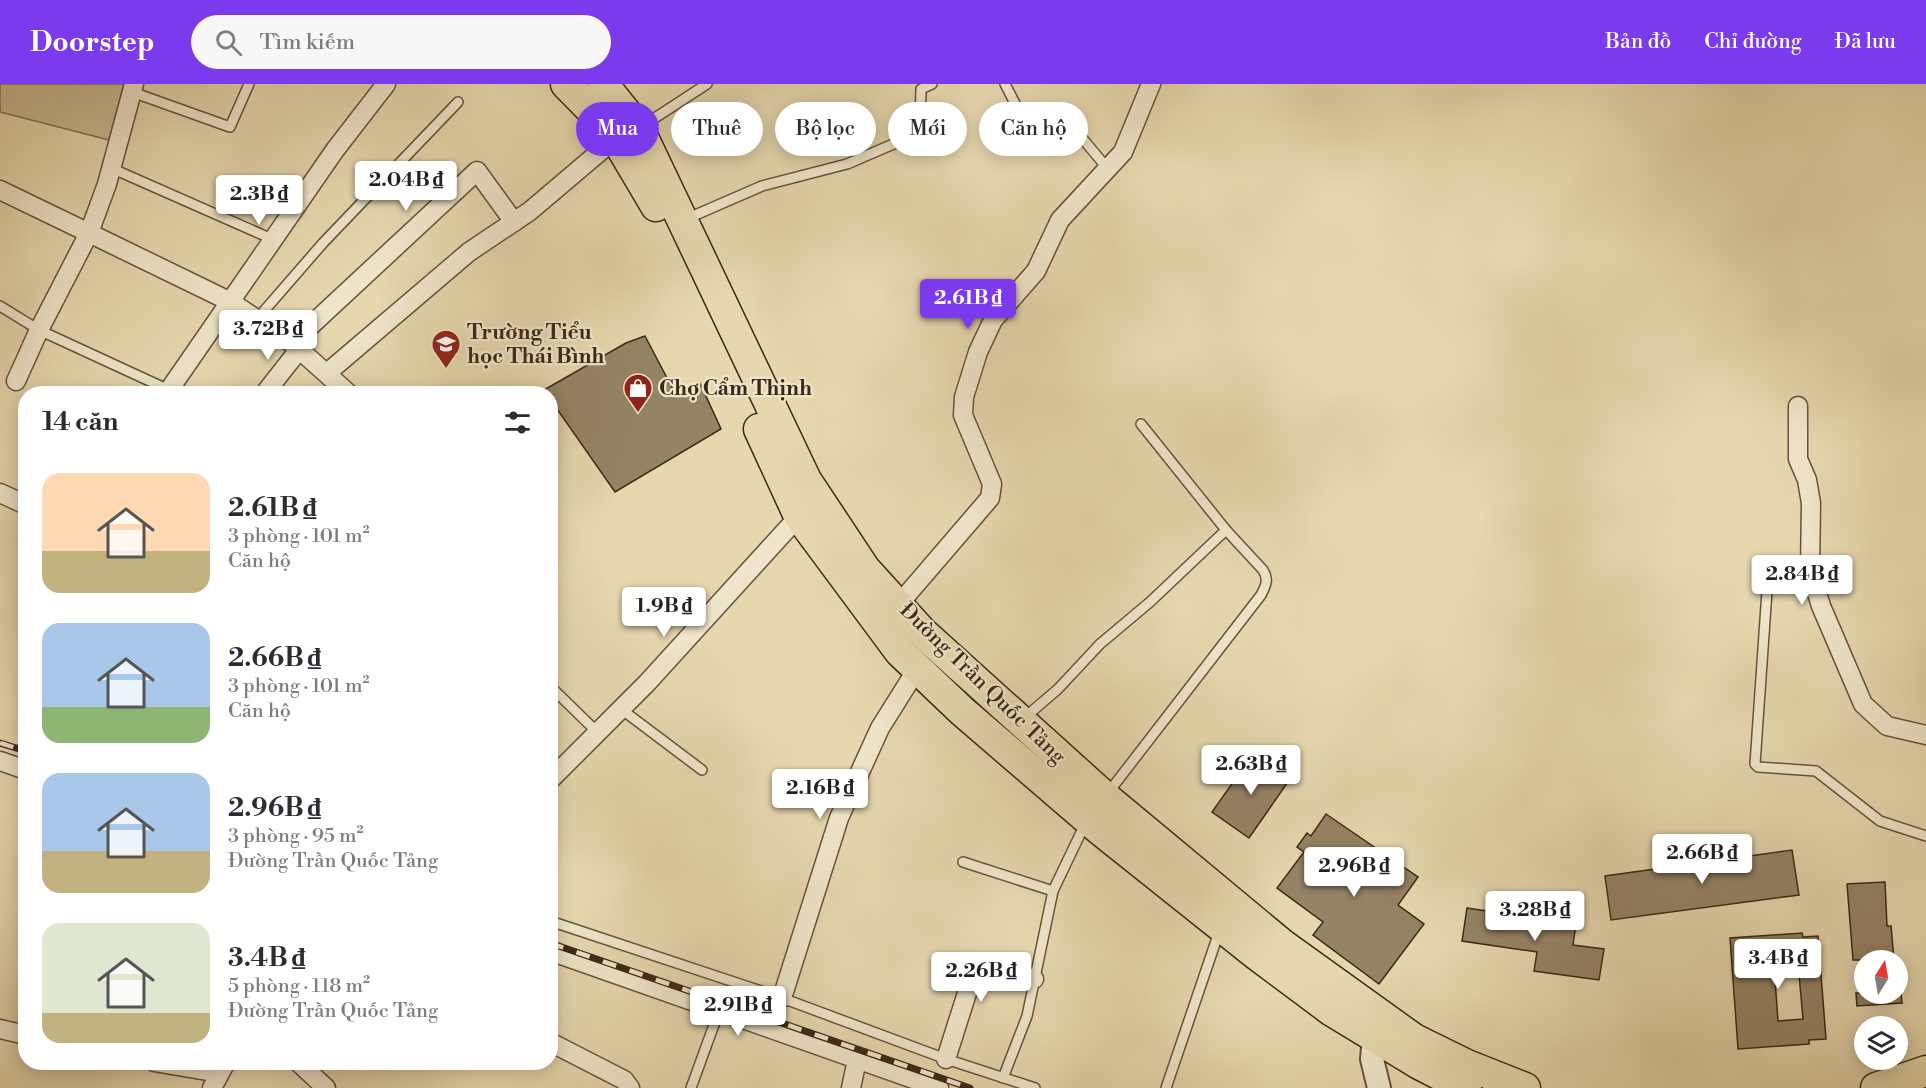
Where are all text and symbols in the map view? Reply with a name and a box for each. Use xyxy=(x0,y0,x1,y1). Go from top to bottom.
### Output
search box xyxy=(191,15,611,69)
text: Doorstep xyxy=(30,25,155,60)
icon: search xyxy=(212,26,245,59)
text: Tìm kiếm xyxy=(260,29,355,56)
text: Bản đồ xyxy=(1605,29,1671,55)
text: Chỉ đường xyxy=(1704,29,1802,55)
text: Đã lưu xyxy=(1835,29,1896,55)
chip: Mua xyxy=(576,102,659,156)
chip: Thuê xyxy=(671,102,763,156)
chip: Bộ lọc xyxy=(775,102,876,156)
chip: Mới xyxy=(888,102,967,156)
chip: Căn hộ xyxy=(979,102,1088,156)
pin: 2.04B ₫ xyxy=(351,161,461,212)
text: 2.04B ₫ xyxy=(369,168,443,193)
pin: 2.3B ₫ xyxy=(210,175,308,226)
text: 2.3B ₫ xyxy=(230,182,288,207)
pin: 2.61B ₫ xyxy=(913,279,1023,330)
text: 2.61B ₫ xyxy=(934,286,1002,311)
pin: 3.72B ₫ xyxy=(213,310,323,361)
text: 3.72B ₫ xyxy=(233,317,303,342)
place label: Trường Tiểu học Thái Bình xyxy=(467,320,604,370)
school or university icon: Trường Tiểu học Thái Bình xyxy=(430,328,462,370)
shop icon: Chợ Cẩm Thịnh xyxy=(622,372,654,414)
place label: Chợ Cẩm Thịnh xyxy=(659,376,812,402)
text: 14 căn xyxy=(42,406,118,438)
icon: filters xyxy=(501,406,534,439)
text: 2.61B ₫ xyxy=(228,492,317,524)
icon: home xyxy=(90,497,162,569)
text: 3 phòng · 101 m² xyxy=(228,524,370,549)
text: Căn hộ xyxy=(228,549,291,574)
pin: 2.84B ₫ xyxy=(1747,555,1857,606)
text: 2.84B ₫ xyxy=(1766,562,1838,587)
pin: 1.9B ₫ xyxy=(615,587,713,638)
text: 1.9B ₫ xyxy=(636,594,692,619)
street label: Đường Trần Quốc Tảng xyxy=(894,598,1071,770)
text: 2.66B ₫ xyxy=(228,642,321,674)
icon: home xyxy=(90,647,162,719)
text: 3 phòng · 101 m² xyxy=(228,674,370,699)
text: Căn hộ xyxy=(228,699,291,724)
pin: 2.63B ₫ xyxy=(1196,745,1306,796)
text: 2.63B ₫ xyxy=(1215,752,1287,777)
pin: 2.16B ₫ xyxy=(765,769,875,820)
text: 2.16B ₫ xyxy=(786,776,854,801)
text: 2.96B ₫ xyxy=(228,792,321,824)
icon: home xyxy=(90,797,162,869)
text: 3 phòng · 95 m² xyxy=(228,824,364,849)
pin: 2.66B ₫ xyxy=(1647,834,1757,885)
text: 2.66B ₫ xyxy=(1666,841,1738,866)
pin: 2.96B ₫ xyxy=(1299,847,1409,898)
text: Đường Trần Quốc Tảng xyxy=(228,849,438,874)
text: 2.96B ₫ xyxy=(1318,854,1390,879)
pin: 3.28B ₫ xyxy=(1480,891,1590,942)
text: 3.28B ₫ xyxy=(1499,898,1571,923)
pin: 3.4B ₫ xyxy=(1729,939,1827,990)
text: 3.4B ₫ xyxy=(228,942,305,974)
text: 3.4B ₫ xyxy=(1748,946,1808,971)
icon: home xyxy=(90,947,162,1019)
north arrow xyxy=(1854,950,1908,1004)
map controls xyxy=(1854,950,1908,1070)
pin: 2.26B ₫ xyxy=(926,952,1036,1003)
text: 2.26B ₫ xyxy=(945,959,1017,984)
text: 5 phòng · 118 m² xyxy=(228,974,370,999)
pin: 2.91B ₫ xyxy=(683,986,793,1037)
text: 2.91B ₫ xyxy=(704,993,772,1018)
text: Đường Trần Quốc Tảng xyxy=(228,999,438,1024)
button: layers xyxy=(1854,1016,1908,1070)

